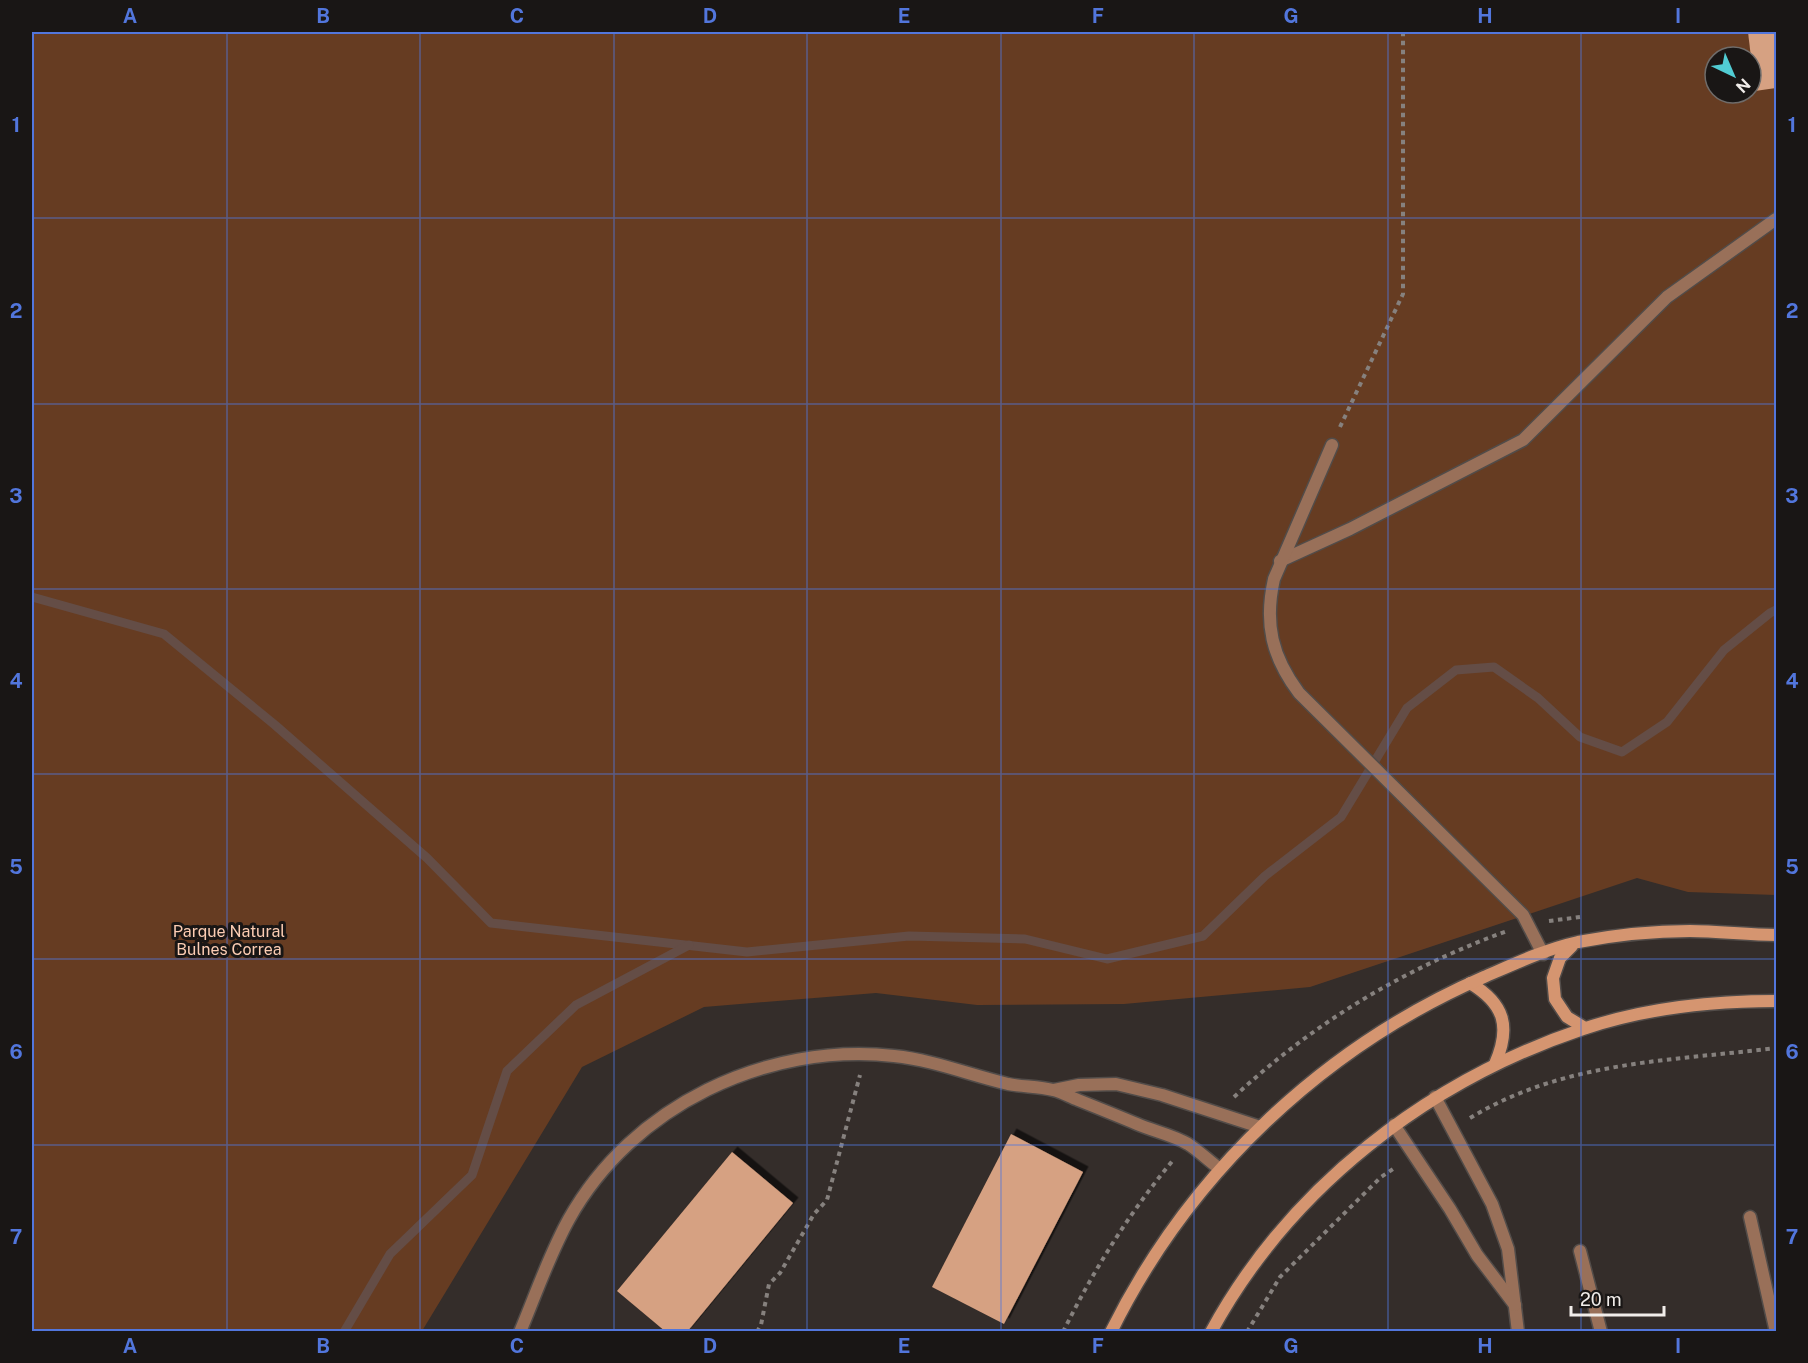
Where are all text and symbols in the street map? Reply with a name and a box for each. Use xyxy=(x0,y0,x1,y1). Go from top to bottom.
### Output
text: A xyxy=(123,4,137,28)
text: B xyxy=(316,4,330,28)
text: C xyxy=(510,4,524,28)
text: D xyxy=(703,4,717,28)
text: E xyxy=(898,4,910,28)
text: F xyxy=(1092,4,1104,28)
text: G xyxy=(1283,4,1299,28)
text: H xyxy=(1477,4,1493,28)
text: I xyxy=(1675,4,1681,28)
north arrow xyxy=(1703,45,1763,105)
text: N xyxy=(1732,74,1754,97)
text: 1 xyxy=(12,113,20,137)
text: 1 xyxy=(1788,113,1796,137)
text: 2 xyxy=(10,299,22,323)
text: 2 xyxy=(1786,299,1798,323)
text: 3 xyxy=(9,484,23,508)
text: 3 xyxy=(1785,484,1799,508)
text: 4 xyxy=(9,669,23,693)
text: 4 xyxy=(1785,669,1799,693)
text: 5 xyxy=(9,855,23,879)
text: 5 xyxy=(1785,855,1799,879)
park label: Parque Natural Bulnes Correa xyxy=(173,922,285,959)
text: 6 xyxy=(9,1040,23,1064)
text: 6 xyxy=(1785,1040,1799,1064)
text: 7 xyxy=(10,1225,22,1249)
text: 7 xyxy=(1786,1225,1798,1249)
scale bar xyxy=(1571,1279,1664,1317)
text: 20 m xyxy=(1580,1289,1622,1310)
text: A xyxy=(123,1334,137,1358)
text: B xyxy=(316,1334,330,1358)
text: C xyxy=(510,1334,524,1358)
text: D xyxy=(703,1334,717,1358)
text: E xyxy=(898,1334,910,1358)
text: F xyxy=(1092,1334,1104,1358)
text: G xyxy=(1283,1334,1299,1358)
text: H xyxy=(1477,1334,1493,1358)
text: I xyxy=(1675,1334,1681,1358)

